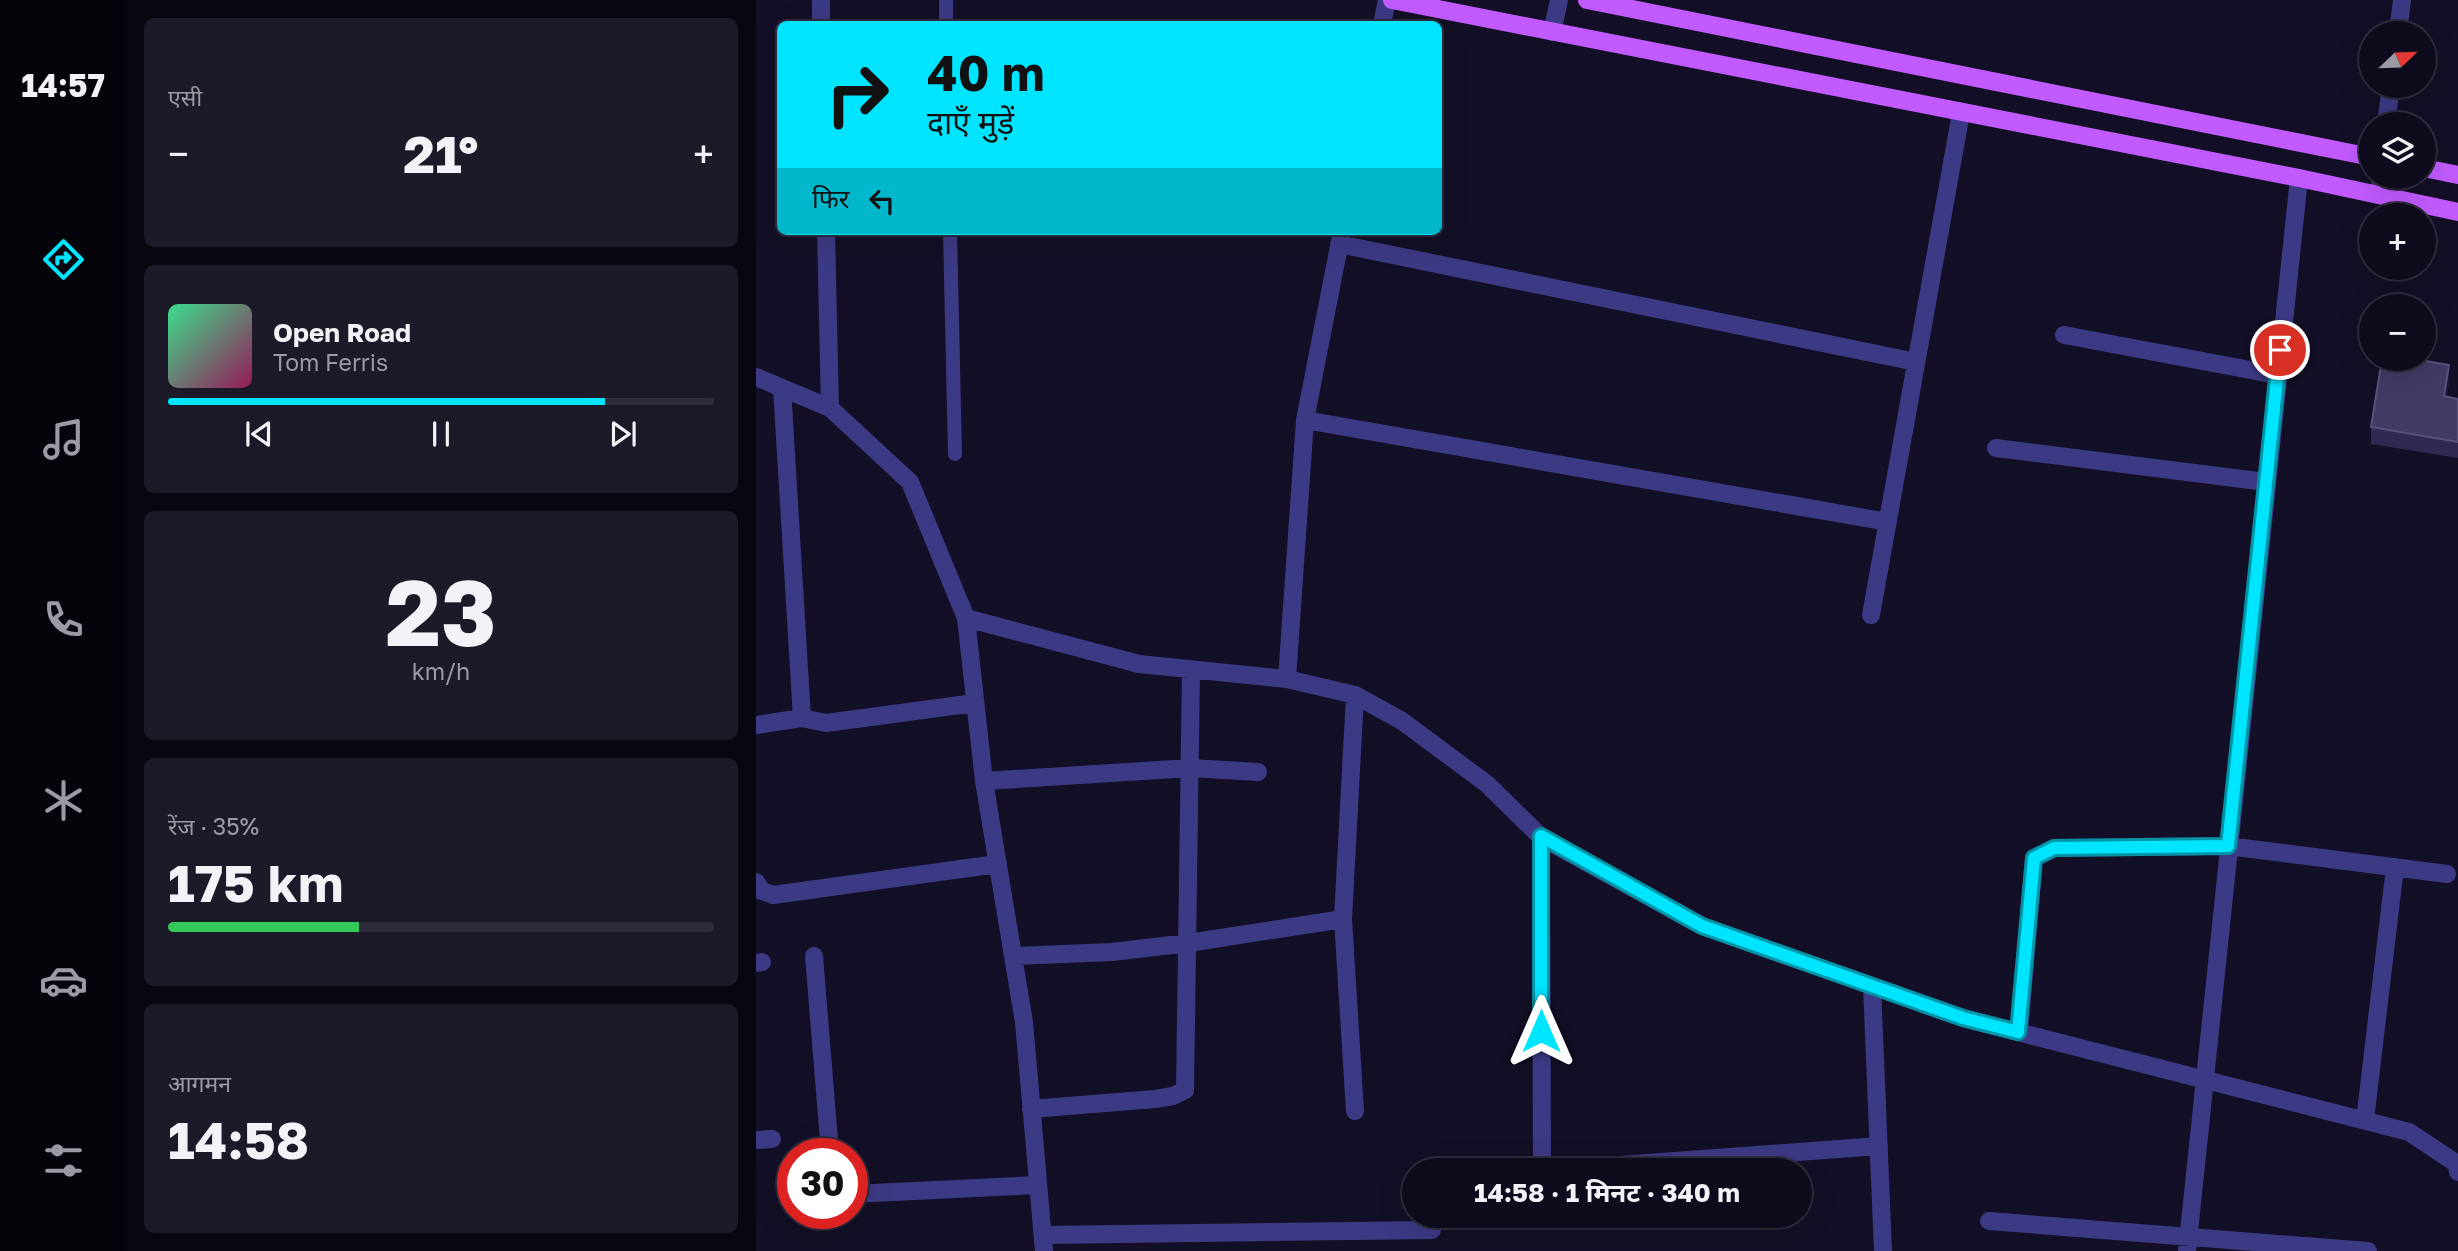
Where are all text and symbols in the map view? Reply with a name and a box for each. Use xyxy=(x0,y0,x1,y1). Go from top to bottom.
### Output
north arrow xyxy=(2359,21,2436,98)
map controls xyxy=(2359,21,2436,371)
text: 40 m xyxy=(927,43,1045,102)
icon: right xyxy=(812,49,903,140)
text: 14:57 xyxy=(21,66,105,104)
text: एसी xyxy=(168,83,202,111)
text: दाएँ मुड़ें xyxy=(927,103,1014,141)
button: layers xyxy=(2359,112,2436,189)
text: 21° xyxy=(403,122,479,184)
text: − xyxy=(168,131,189,176)
text: + xyxy=(693,131,714,176)
icon: left xyxy=(863,182,901,220)
text: फिर xyxy=(812,183,849,214)
button: + xyxy=(2359,203,2436,280)
icon: directions xyxy=(39,235,88,284)
button: − xyxy=(2359,294,2436,371)
text: Open Road xyxy=(273,317,411,348)
pin xyxy=(2250,320,2310,380)
icon: arrive xyxy=(2261,331,2299,369)
text: Tom Ferris xyxy=(273,348,388,376)
icon: music xyxy=(39,415,88,464)
icon: previous xyxy=(240,415,278,453)
icon: pause xyxy=(422,415,460,453)
icon: next xyxy=(604,415,642,453)
text: 23 xyxy=(385,557,497,666)
icon: phone xyxy=(39,595,88,644)
text: km/h xyxy=(412,657,470,685)
icon: climate xyxy=(39,776,88,825)
text: रेंज · 35% xyxy=(168,812,259,840)
text: 175 km xyxy=(168,851,344,913)
icon: car xyxy=(39,956,88,1005)
position arrow xyxy=(1504,994,1578,1068)
text: आगमन xyxy=(168,1069,231,1097)
text: 14:58 xyxy=(168,1108,309,1170)
icon: filters xyxy=(39,1136,88,1185)
speed limit sign: 30 xyxy=(777,1138,868,1229)
text: 14:58 · 1 मिनट · 340 m xyxy=(1474,1177,1740,1208)

